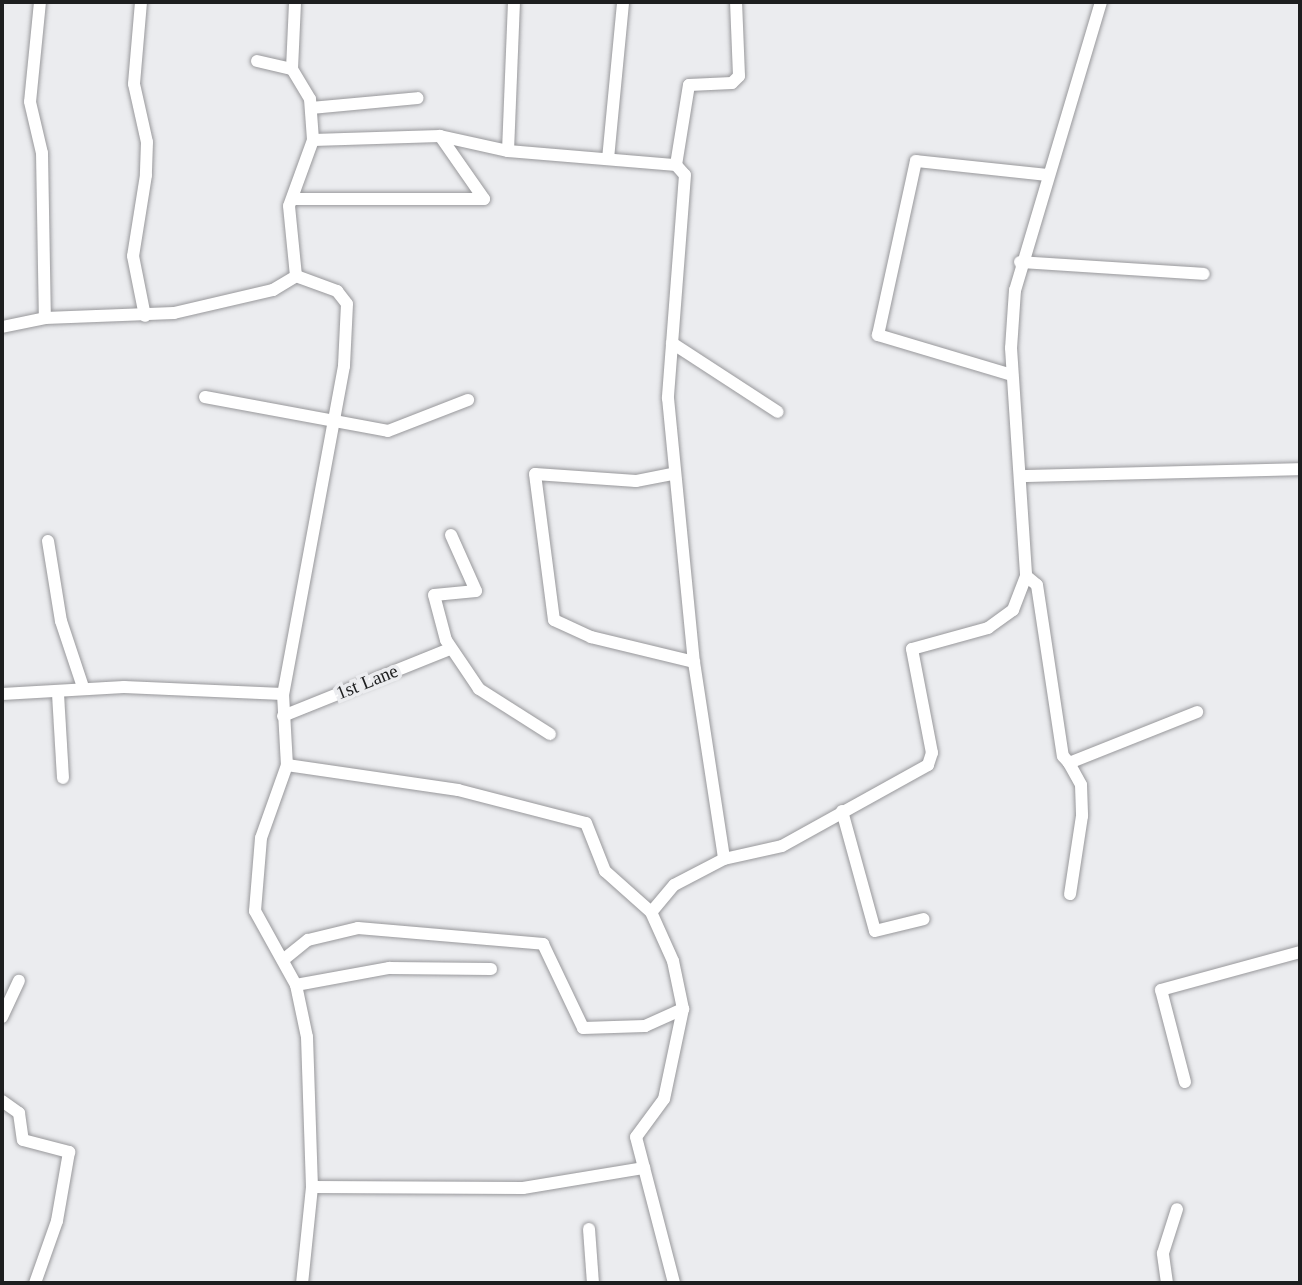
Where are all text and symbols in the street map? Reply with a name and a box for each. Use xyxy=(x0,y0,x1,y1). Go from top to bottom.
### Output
street label: 1st Lane xyxy=(333,659,401,705)

